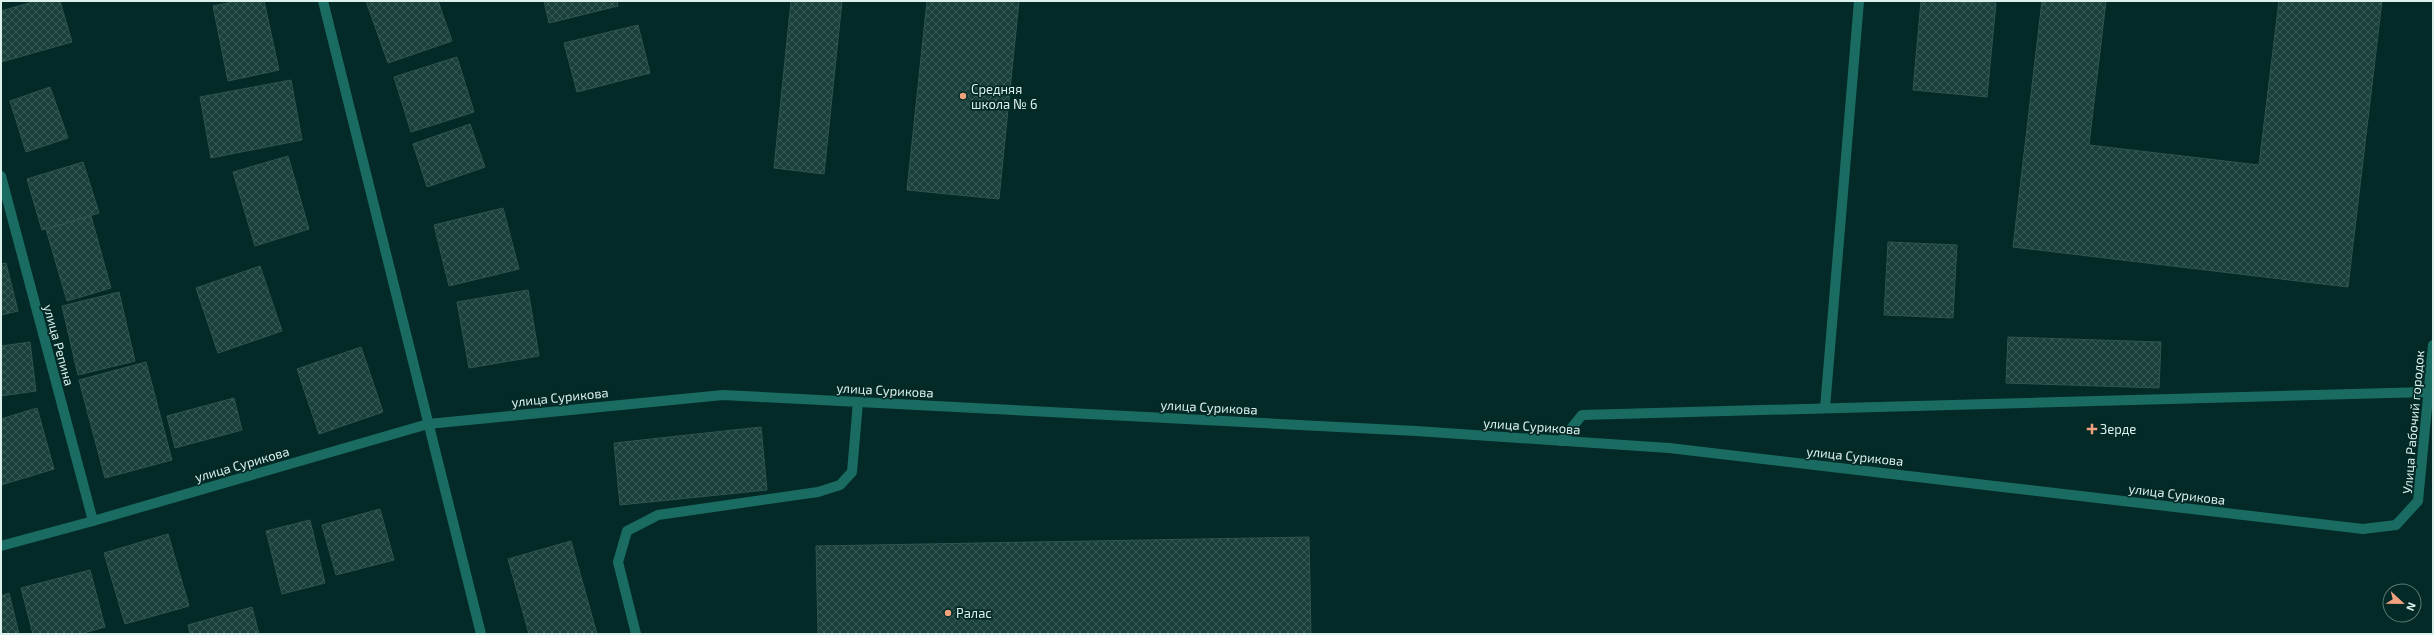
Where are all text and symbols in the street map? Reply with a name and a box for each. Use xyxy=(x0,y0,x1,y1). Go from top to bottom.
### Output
place label: Средняя школа № 6 xyxy=(971,81,1037,112)
marker: Средняя школа № 6 xyxy=(958,91,968,101)
street label: улица Репина xyxy=(40,303,78,387)
street label: Улица Рабочий городок xyxy=(2399,350,2427,494)
street label: улица Сурикова xyxy=(836,379,934,401)
street label: улица Сурикова xyxy=(511,384,609,410)
street label: улица Сурикова xyxy=(1160,396,1258,418)
street label: улица Сурикова xyxy=(1483,415,1581,437)
place label: Зерде xyxy=(2100,421,2136,437)
marker: Зерде xyxy=(2087,424,2097,434)
street label: улица Сурикова xyxy=(193,443,291,485)
street label: улица Сурикова xyxy=(1806,443,1904,469)
street label: улица Сурикова xyxy=(2128,480,2226,508)
north arrow xyxy=(2382,583,2422,623)
text: N xyxy=(2404,601,2419,613)
place label: Ралас xyxy=(956,605,992,621)
marker: Ралас xyxy=(943,608,953,618)

